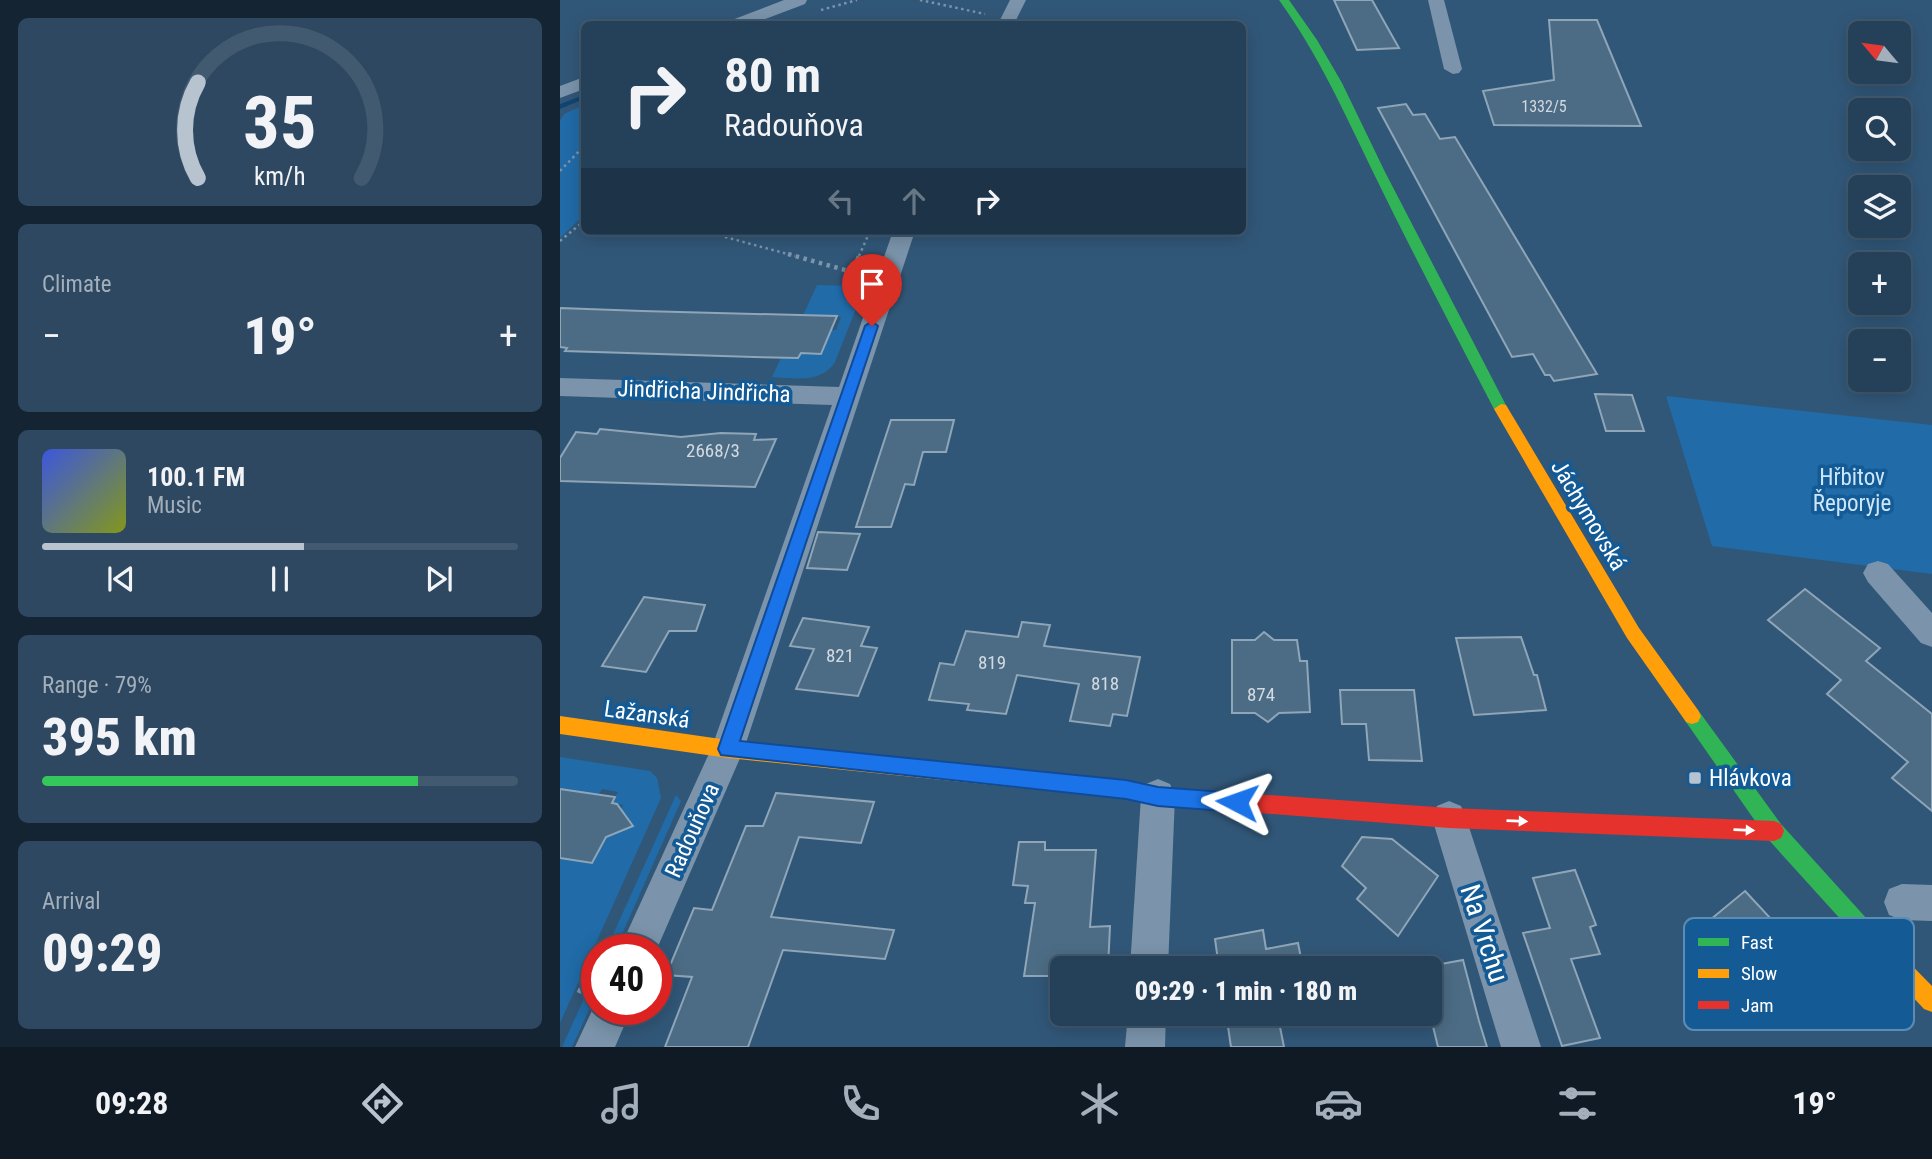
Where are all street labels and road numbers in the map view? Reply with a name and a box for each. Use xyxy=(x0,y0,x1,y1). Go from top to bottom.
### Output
street label: Jindřicha Jindřicha xyxy=(617,375,791,408)
street label: Jáchymovská xyxy=(1545,455,1632,575)
street label: Lažanská xyxy=(602,695,691,734)
street label: Radouňova xyxy=(660,779,725,882)
street label: Na Vrchu xyxy=(1453,880,1516,986)

